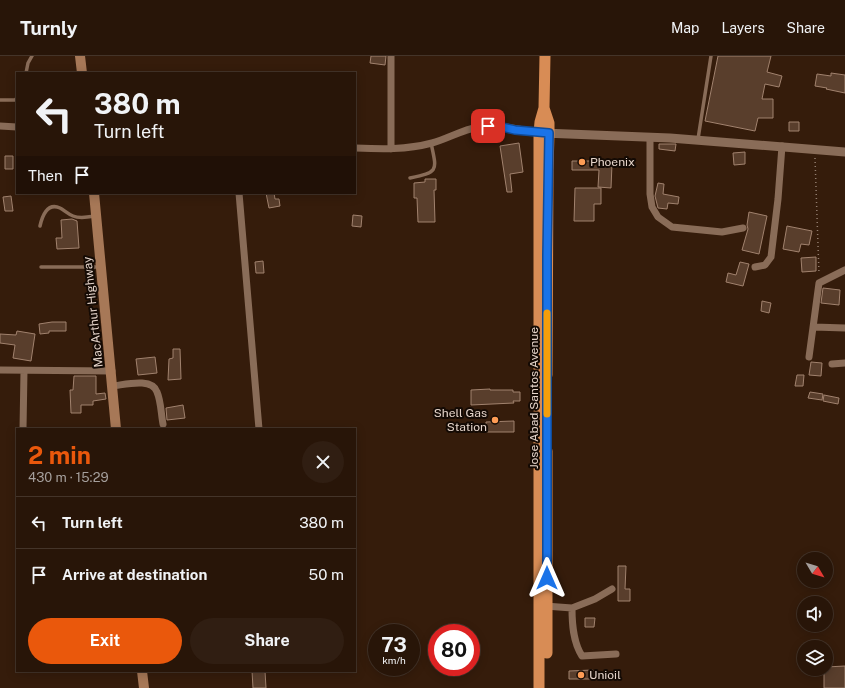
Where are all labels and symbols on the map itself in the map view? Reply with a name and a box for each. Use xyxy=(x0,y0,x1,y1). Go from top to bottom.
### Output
pin xyxy=(471,109,505,143)
place label: Phoenix xyxy=(590,155,635,169)
marker: Phoenix xyxy=(577,157,587,167)
street label: MacArthur Highway xyxy=(80,255,106,368)
street label: Jose Abad Santos Avenue xyxy=(527,327,541,469)
place label: Shell Gas Station xyxy=(434,406,487,434)
marker: Shell Gas Station xyxy=(490,415,500,425)
north arrow xyxy=(797,552,833,588)
position arrow xyxy=(526,557,568,599)
speed limit sign: 80 xyxy=(428,624,480,676)
place label: Unioil xyxy=(589,668,621,682)
marker: Unioil xyxy=(576,670,586,680)

